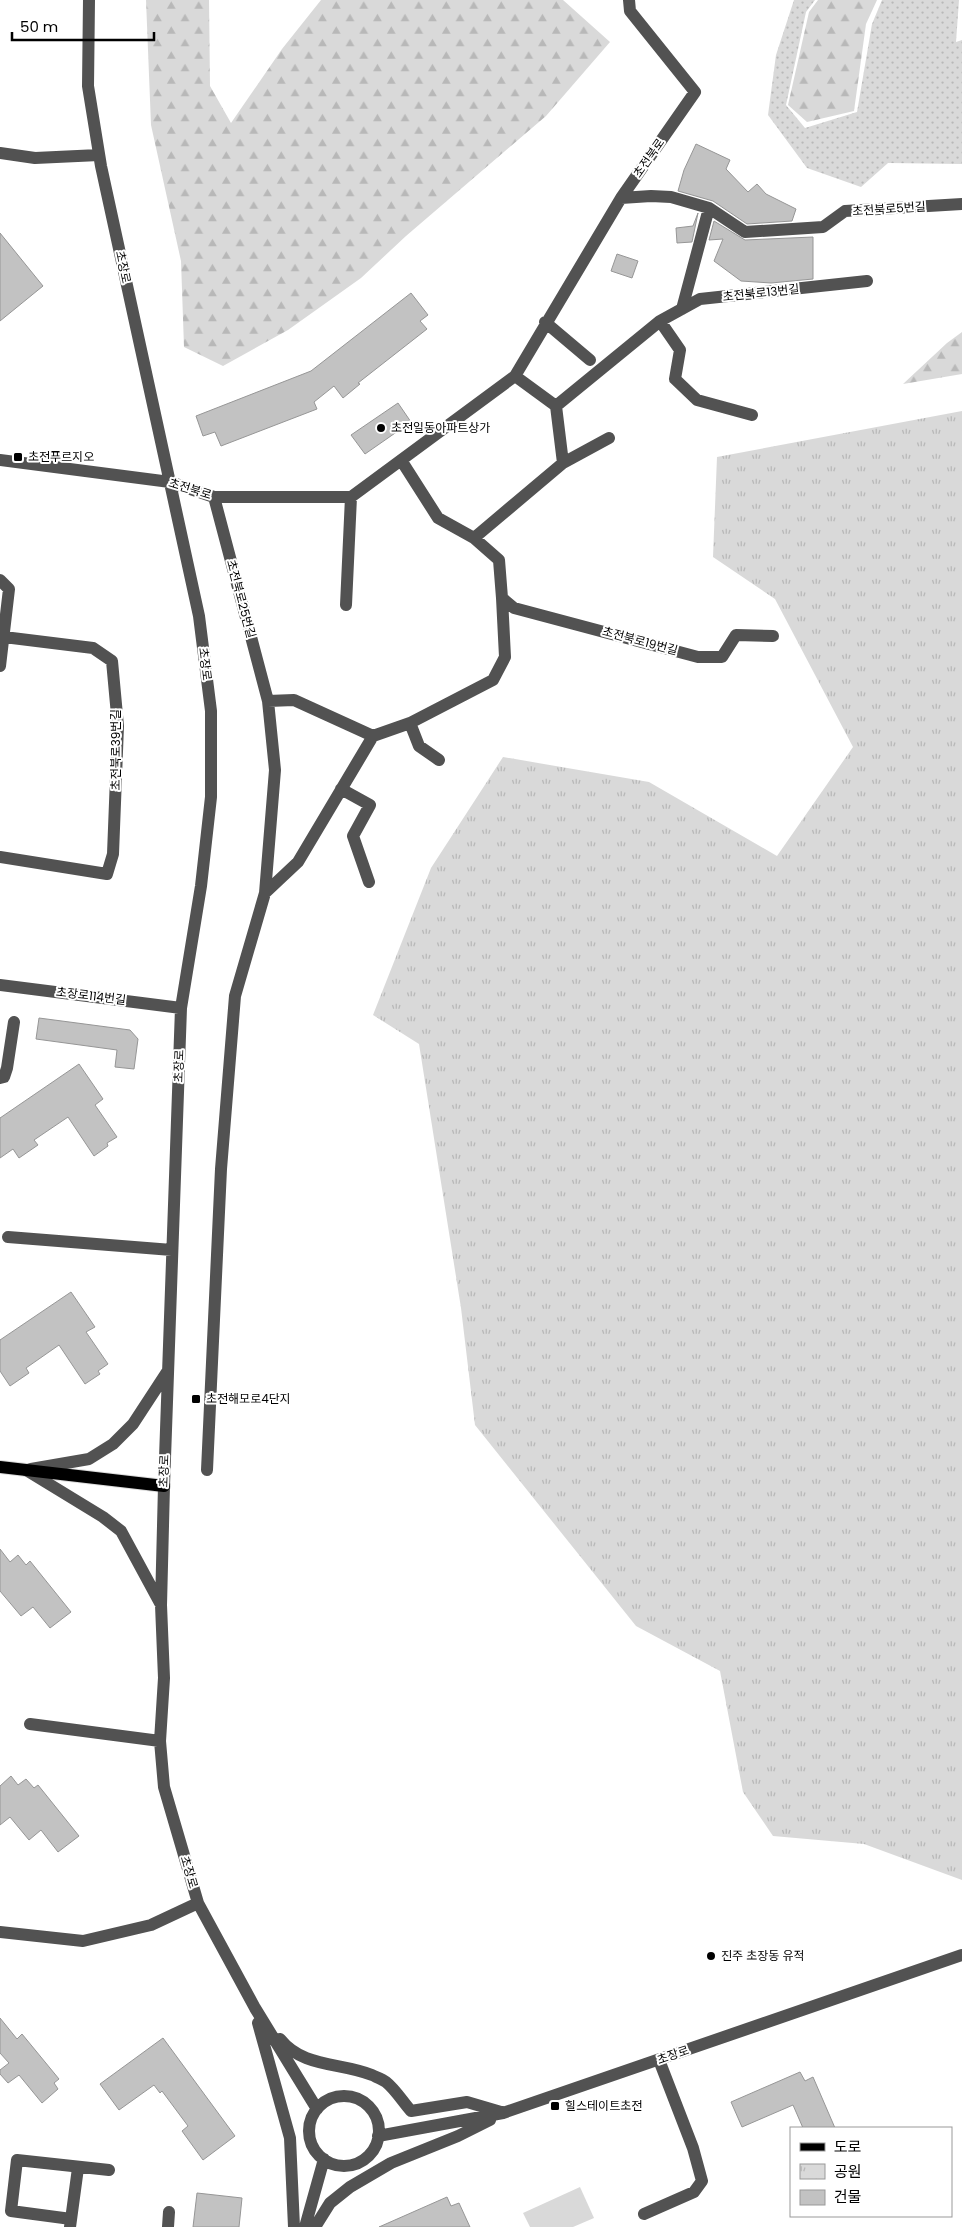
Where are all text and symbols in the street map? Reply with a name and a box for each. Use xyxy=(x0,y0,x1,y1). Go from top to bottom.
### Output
scale bar xyxy=(12,10,155,42)
text: 50 m xyxy=(20,16,58,37)
street label: 초전북로 xyxy=(629,135,668,181)
street label: 초전북로5번길 xyxy=(852,197,926,220)
street label: 초장로 xyxy=(112,249,135,285)
street label: 초전북로13번길 xyxy=(722,280,800,305)
place label: 초전일동아파트상가 xyxy=(391,419,490,436)
marker: 초전일동아파트상가 xyxy=(375,422,387,434)
place label: 초전푸르지오 xyxy=(28,448,94,465)
marker: 초전푸르지오 xyxy=(12,451,24,463)
street label: 초전북로 xyxy=(167,474,214,503)
street label: 초전북로25번길 xyxy=(223,558,260,640)
street label: 초전북로19번길 xyxy=(600,622,680,659)
street label: 초장로 xyxy=(195,646,216,681)
street label: 초전북로39번길 xyxy=(107,710,124,790)
street label: 초장로114번길 xyxy=(55,983,127,1008)
street label: 초장로 xyxy=(169,1049,188,1083)
place label: 초전해모로4단지 xyxy=(206,1390,291,1407)
marker: 초전해모로4단지 xyxy=(190,1393,202,1405)
street label: 초장로 xyxy=(154,1454,173,1488)
street label: 초장로 xyxy=(177,1854,202,1890)
place label: 진주 초장동 유적 xyxy=(721,1947,805,1964)
marker: 진주 초장동 유적 xyxy=(705,1950,717,1962)
street label: 초장로 xyxy=(654,2041,691,2068)
place label: 힐스테이트초전 xyxy=(565,2097,642,2114)
marker: 힐스테이트초전 xyxy=(549,2100,561,2112)
legend xyxy=(790,2127,952,2217)
text: 도로 xyxy=(834,2136,862,2157)
text: 공원 xyxy=(834,2161,862,2182)
text: 건물 xyxy=(834,2186,862,2207)

